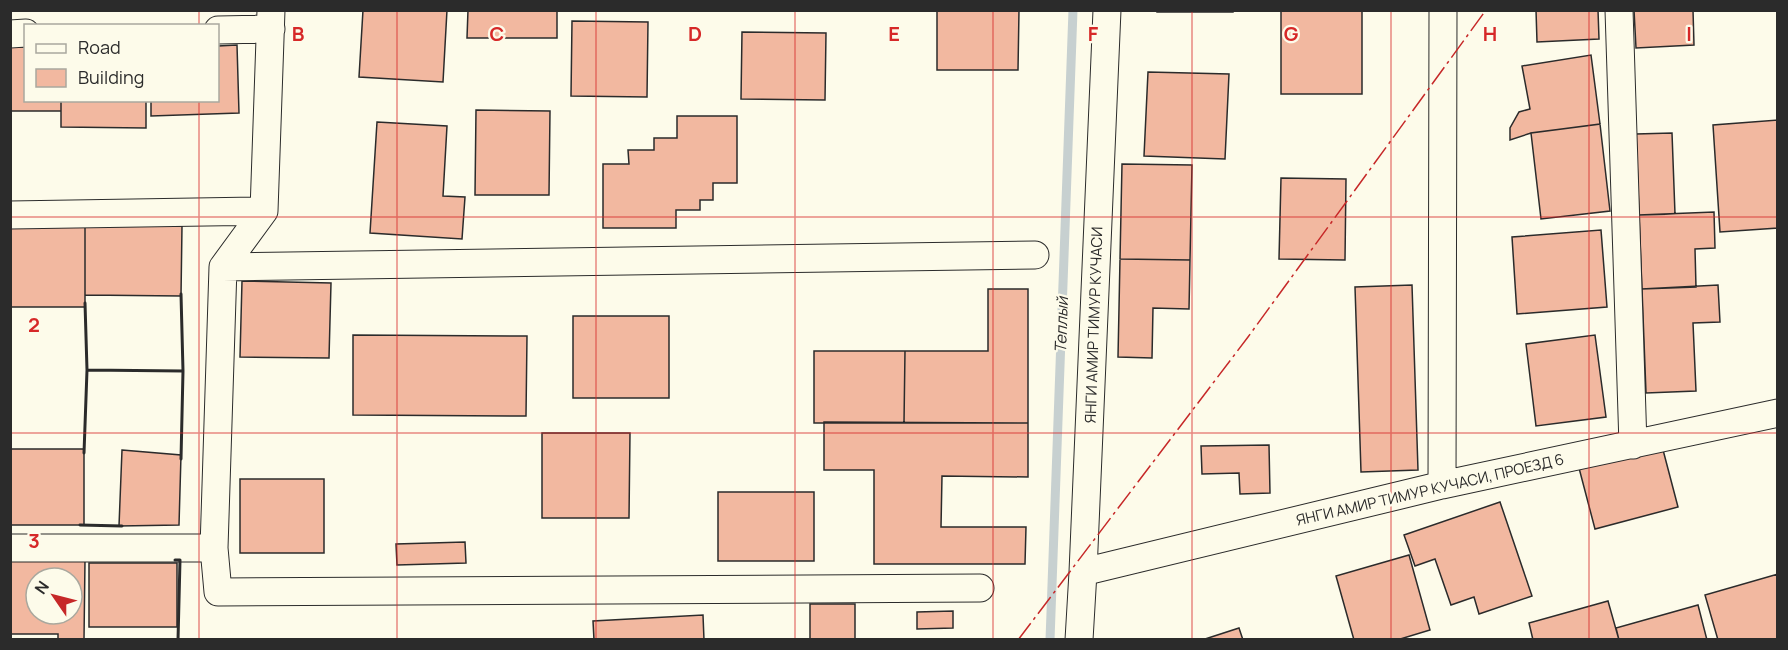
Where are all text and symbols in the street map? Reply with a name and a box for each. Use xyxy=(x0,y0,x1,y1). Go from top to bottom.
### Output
text: B xyxy=(292,20,305,47)
text: C xyxy=(490,20,504,47)
text: D xyxy=(688,20,702,47)
text: E xyxy=(888,20,900,47)
text: F xyxy=(1088,20,1099,47)
text: G xyxy=(1284,20,1299,47)
text: H xyxy=(1483,20,1497,47)
text: I xyxy=(1686,20,1692,47)
legend xyxy=(24,24,219,102)
text: Road xyxy=(78,35,121,59)
text: Building xyxy=(78,65,144,89)
street label: ЯНГИ АМИР ТИМУР КУЧАСИ xyxy=(1080,226,1107,424)
water label: Теплый xyxy=(1049,295,1073,353)
text: 2 xyxy=(28,311,40,338)
street label: ЯНГИ АМИР ТИМУР КУЧАСИ, ПРОЕЗД 6 xyxy=(1294,448,1566,531)
text: 3 xyxy=(28,527,40,554)
north arrow xyxy=(24,566,84,626)
text: N xyxy=(29,576,54,598)

